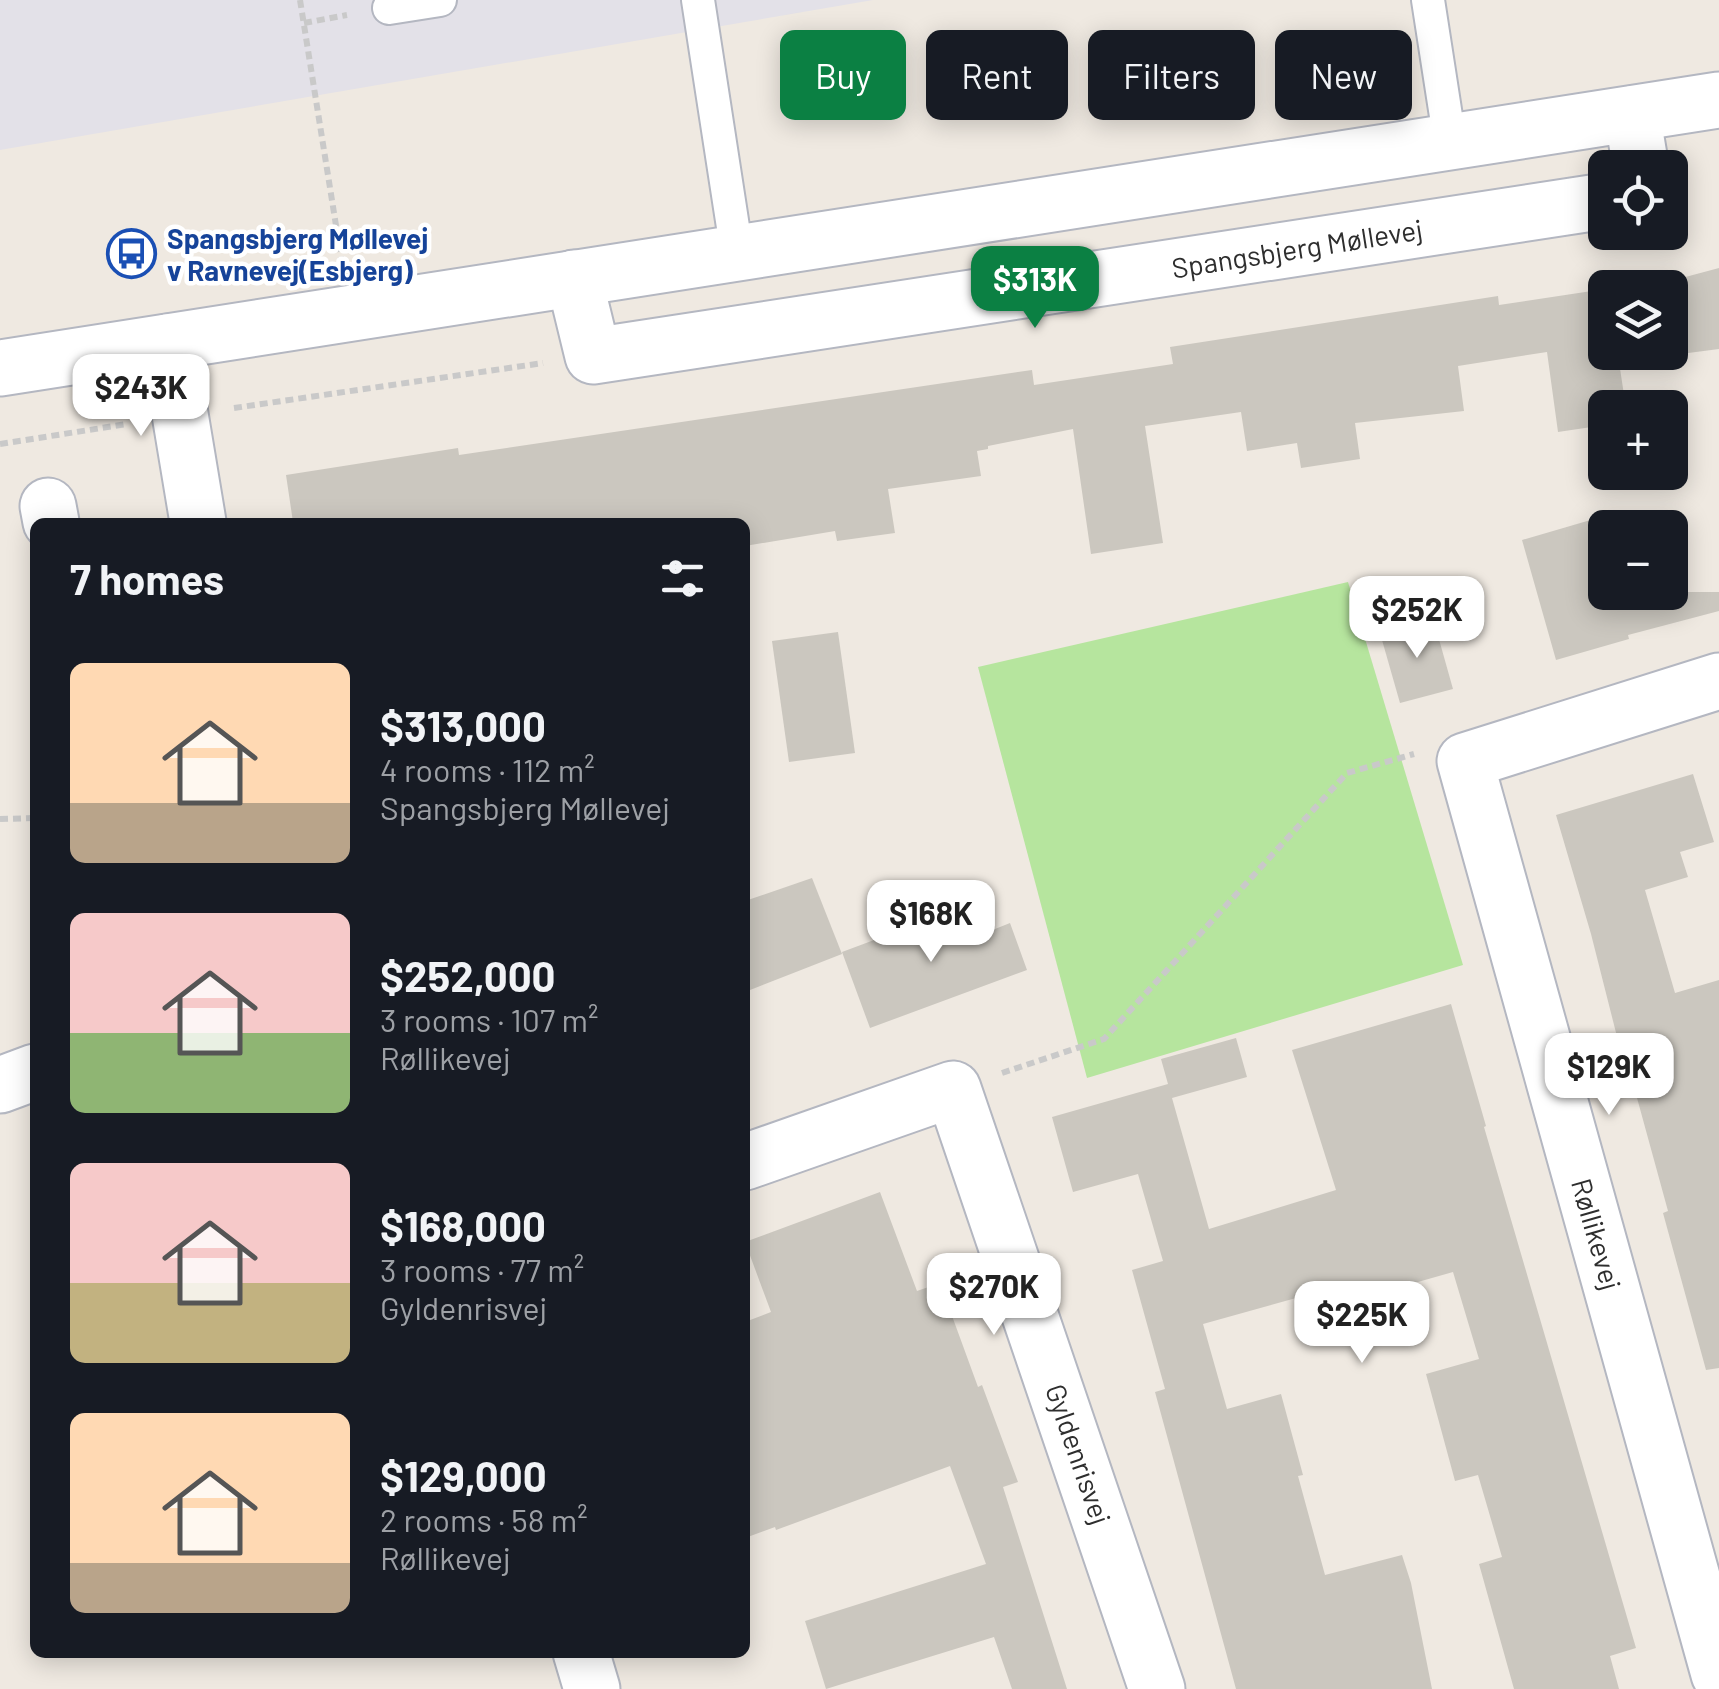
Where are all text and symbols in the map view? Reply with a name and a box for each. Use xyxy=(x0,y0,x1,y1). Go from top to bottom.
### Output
chip: Buy xyxy=(780,30,906,120)
chip: Rent xyxy=(926,30,1068,120)
chip: Filters xyxy=(1088,30,1255,120)
chip: New xyxy=(1275,30,1412,120)
map controls xyxy=(1588,150,1688,610)
button: locate xyxy=(1588,150,1688,250)
street label: Spangsbjerg Møllevej xyxy=(1169,211,1425,285)
place label: Spangsbjerg Møllevej v Ravnevej(Esbjerg) xyxy=(167,221,428,287)
bus stop icon: Spangsbjerg Møllevej v Ravnevej(Esbjerg) xyxy=(106,228,158,280)
pin: $313K xyxy=(965,246,1105,331)
text: $313K xyxy=(993,259,1077,297)
button: layers xyxy=(1588,270,1688,370)
pin: $243K xyxy=(71,354,211,439)
text: $243K xyxy=(95,367,187,405)
button: + xyxy=(1588,390,1688,490)
button: − xyxy=(1588,510,1688,610)
icon: filters xyxy=(655,551,710,606)
text: 7 homes xyxy=(70,553,224,603)
pin: $252K xyxy=(1347,576,1487,661)
text: $252K xyxy=(1371,589,1463,627)
text: $313,000 xyxy=(380,700,546,750)
icon: home xyxy=(150,703,270,823)
text: 4 rooms · 112 m² xyxy=(380,750,595,788)
text: Spangsbjerg Møllevej xyxy=(380,788,670,826)
pin: $168K xyxy=(861,880,1001,965)
text: $168K xyxy=(889,893,973,931)
text: $252,000 xyxy=(380,950,556,1000)
icon: home xyxy=(150,953,270,1073)
text: 3 rooms · 107 m² xyxy=(380,1000,598,1038)
pin: $129K xyxy=(1539,1033,1679,1118)
text: Røllikevej xyxy=(380,1038,511,1076)
text: $129K xyxy=(1567,1046,1651,1084)
street label: Røllikevej xyxy=(1565,1174,1629,1294)
text: $168,000 xyxy=(380,1200,546,1250)
icon: home xyxy=(150,1203,270,1323)
text: 3 rooms · 77 m² xyxy=(380,1250,584,1288)
pin: $270K xyxy=(924,1253,1064,1338)
text: $270K xyxy=(949,1266,1039,1304)
pin: $225K xyxy=(1292,1281,1432,1366)
text: Gyldenrisvej xyxy=(380,1288,547,1326)
text: $225K xyxy=(1316,1294,1408,1332)
street label: Gyldenrisvej xyxy=(1039,1379,1119,1529)
text: $129,000 xyxy=(380,1450,547,1500)
icon: home xyxy=(150,1453,270,1573)
text: 2 rooms · 58 m² xyxy=(380,1500,588,1538)
text: Røllikevej xyxy=(380,1538,511,1576)

